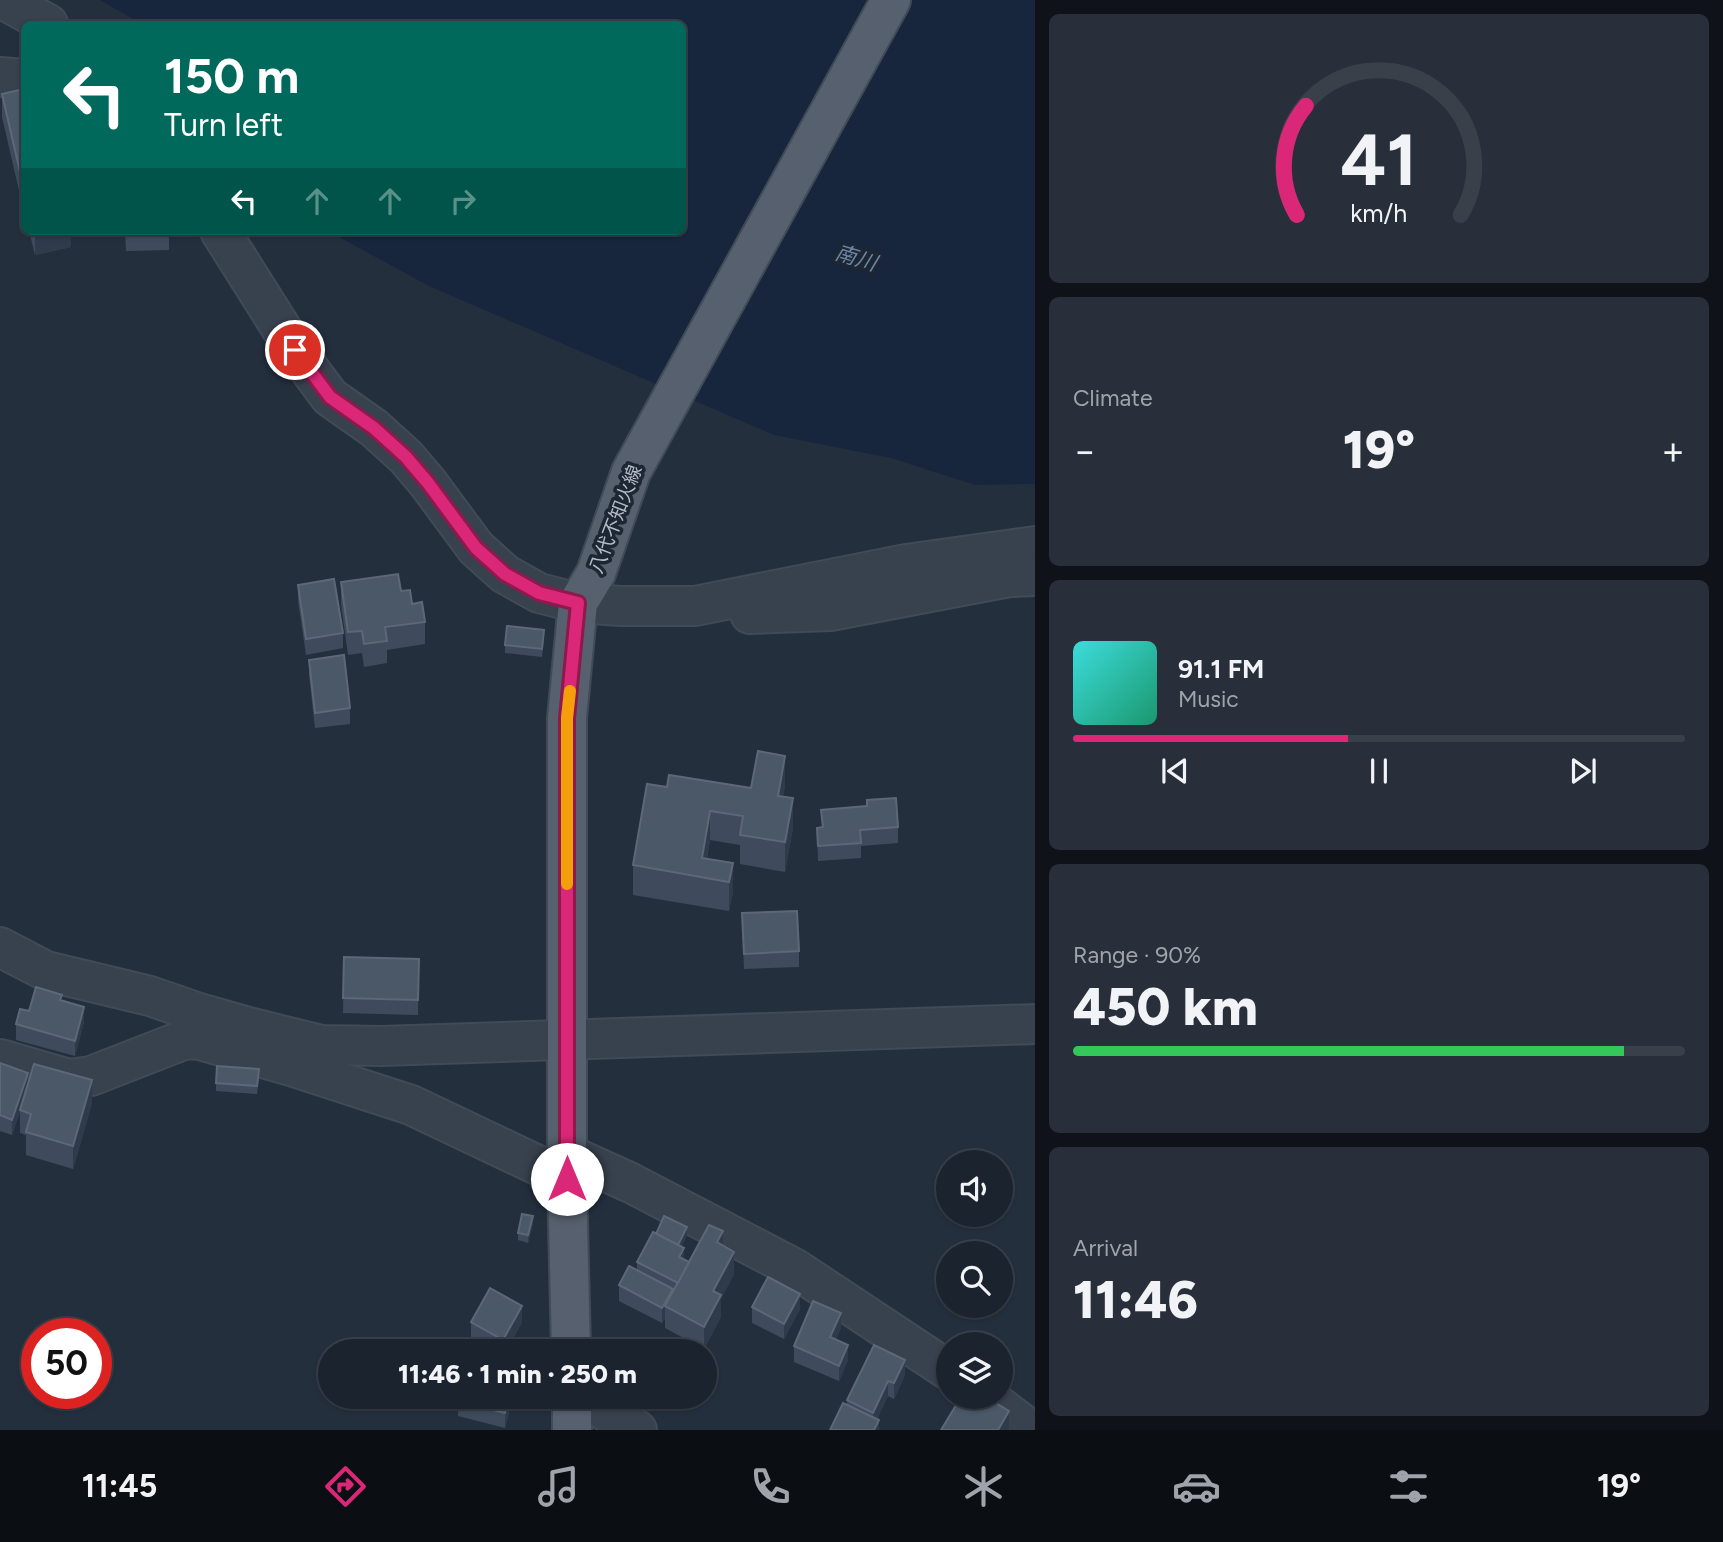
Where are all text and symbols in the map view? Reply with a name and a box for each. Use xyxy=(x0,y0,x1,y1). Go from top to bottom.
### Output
text: 150 m xyxy=(164,46,299,105)
icon: left xyxy=(49,49,140,140)
text: Turn left xyxy=(164,106,283,144)
text: 41 xyxy=(1341,116,1417,203)
icon: left xyxy=(225,182,263,220)
icon: ahead xyxy=(298,182,336,220)
icon: ahead xyxy=(371,182,409,220)
icon: right xyxy=(444,182,482,220)
text: km/h xyxy=(1350,197,1408,227)
water label: 南川 xyxy=(832,239,882,276)
pin xyxy=(265,320,325,380)
icon: arrive xyxy=(276,331,314,369)
text: Climate xyxy=(1073,384,1152,412)
text: 19° xyxy=(1343,419,1415,481)
text: − xyxy=(1073,428,1097,474)
text: + xyxy=(1661,428,1685,474)
street label: 八代不知火線 xyxy=(584,462,647,577)
text: 91.1 FM xyxy=(1178,653,1264,685)
text: Music xyxy=(1178,685,1239,713)
icon: previous xyxy=(1156,752,1194,790)
icon: pause xyxy=(1360,752,1398,790)
icon: next xyxy=(1564,752,1602,790)
text: Range · 90% xyxy=(1073,941,1201,969)
text: 450 km xyxy=(1073,976,1258,1038)
position arrow xyxy=(530,1142,604,1216)
map controls xyxy=(936,1150,1013,1409)
button: sound xyxy=(936,1150,1013,1227)
text: Arrival xyxy=(1073,1234,1138,1262)
button: search xyxy=(936,1241,1013,1318)
text: 11:46 xyxy=(1073,1269,1198,1331)
speed limit sign: 50 xyxy=(21,1318,112,1409)
button: layers xyxy=(936,1332,1013,1409)
text: 11:46 · 1 min · 250 m xyxy=(398,1358,637,1390)
icon: directions xyxy=(321,1462,370,1511)
icon: music xyxy=(534,1462,583,1511)
icon: phone xyxy=(746,1462,795,1511)
icon: climate xyxy=(959,1462,1008,1511)
icon: car xyxy=(1172,1462,1221,1511)
icon: filters xyxy=(1384,1462,1433,1511)
text: 11:45 xyxy=(82,1467,157,1505)
text: 19° xyxy=(1597,1467,1641,1505)

